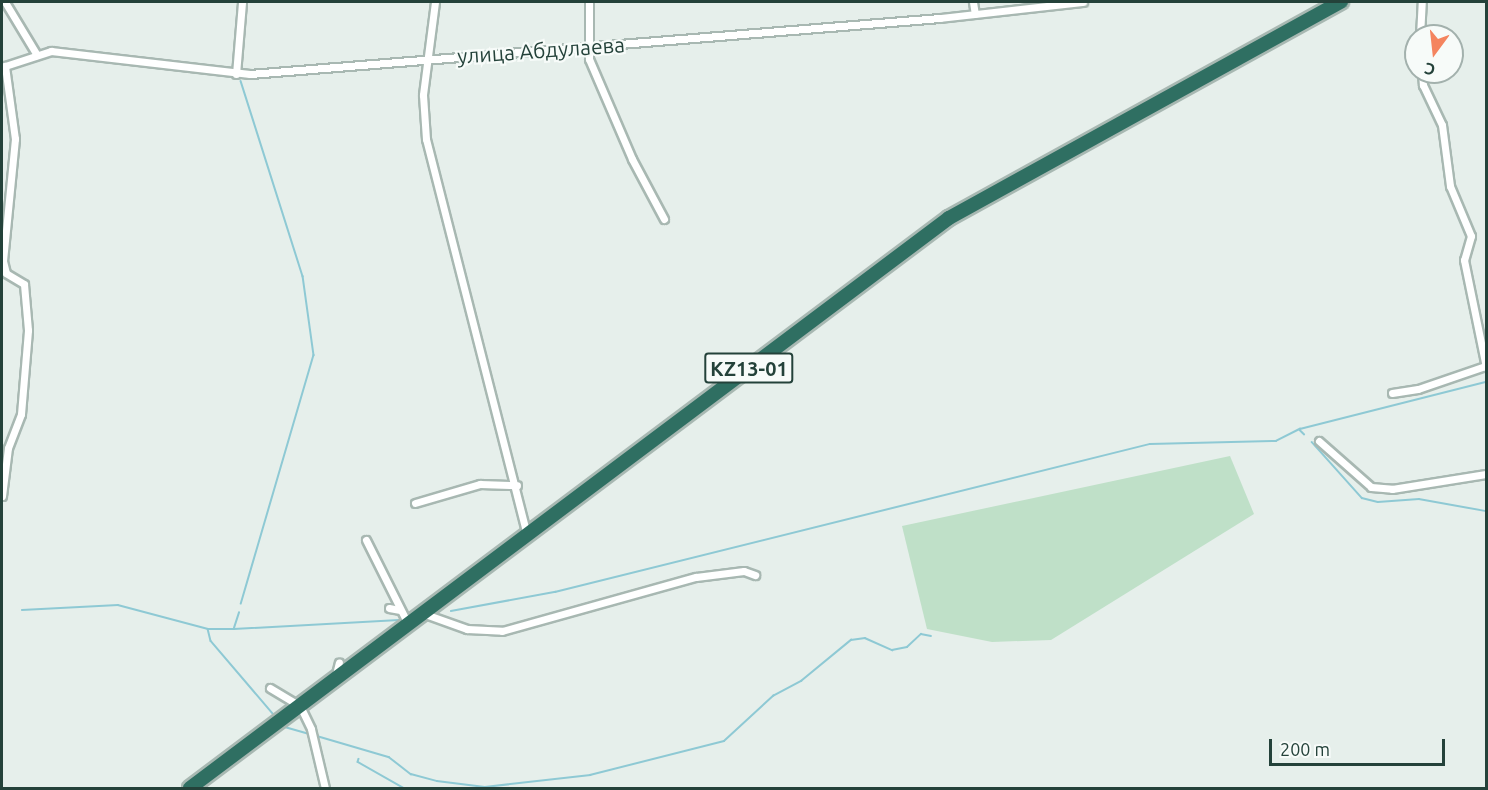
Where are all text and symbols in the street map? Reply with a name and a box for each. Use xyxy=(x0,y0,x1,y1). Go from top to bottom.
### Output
north arrow xyxy=(1404,24,1464,84)
street label: улица Абдулаева xyxy=(456,32,626,68)
text: С xyxy=(1423,59,1437,79)
road number: KZ13-01 xyxy=(704,351,794,385)
scale bar xyxy=(1272,727,1448,765)
text: 200 m xyxy=(1280,739,1330,759)

